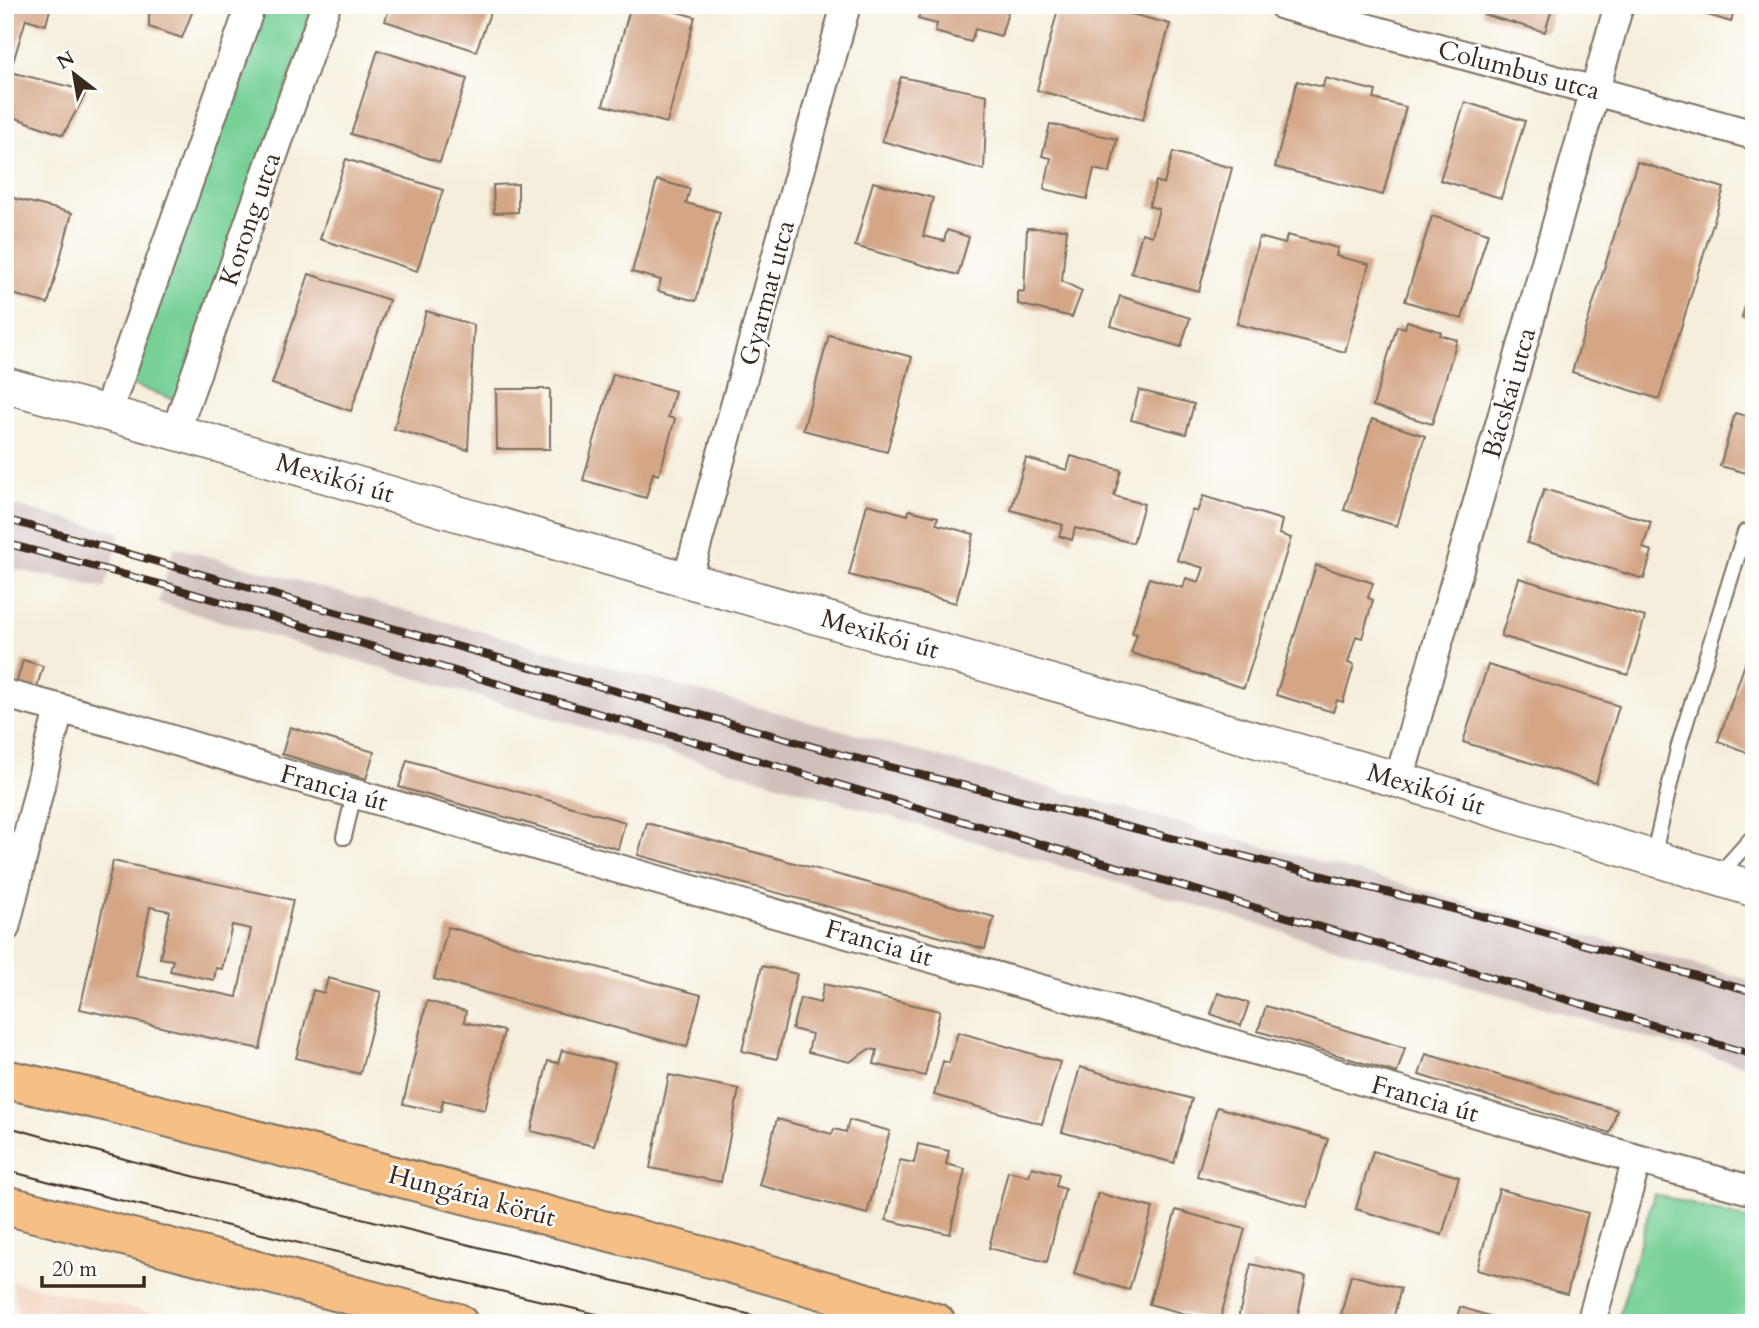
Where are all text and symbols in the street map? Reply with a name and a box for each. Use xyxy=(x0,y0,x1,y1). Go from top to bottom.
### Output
street label: Columbus utca xyxy=(1434,32,1604,108)
north arrow xyxy=(38,38,108,108)
text: N xyxy=(52,45,80,76)
street label: Korong utca xyxy=(211,148,289,290)
street label: Gyarmat utca xyxy=(731,216,803,370)
street label: Bácskai utca xyxy=(1474,324,1544,462)
street label: Mexikói út xyxy=(272,444,398,512)
street label: Mexikói út xyxy=(817,600,943,668)
street label: Mexikói út xyxy=(1363,755,1489,823)
street label: Francia út xyxy=(276,756,392,820)
street label: Francia út xyxy=(821,911,937,975)
street label: Francia út xyxy=(1367,1067,1483,1131)
street label: Hungária körút xyxy=(385,1157,559,1235)
scale bar xyxy=(42,1244,144,1288)
text: 20 m xyxy=(52,1255,97,1284)

